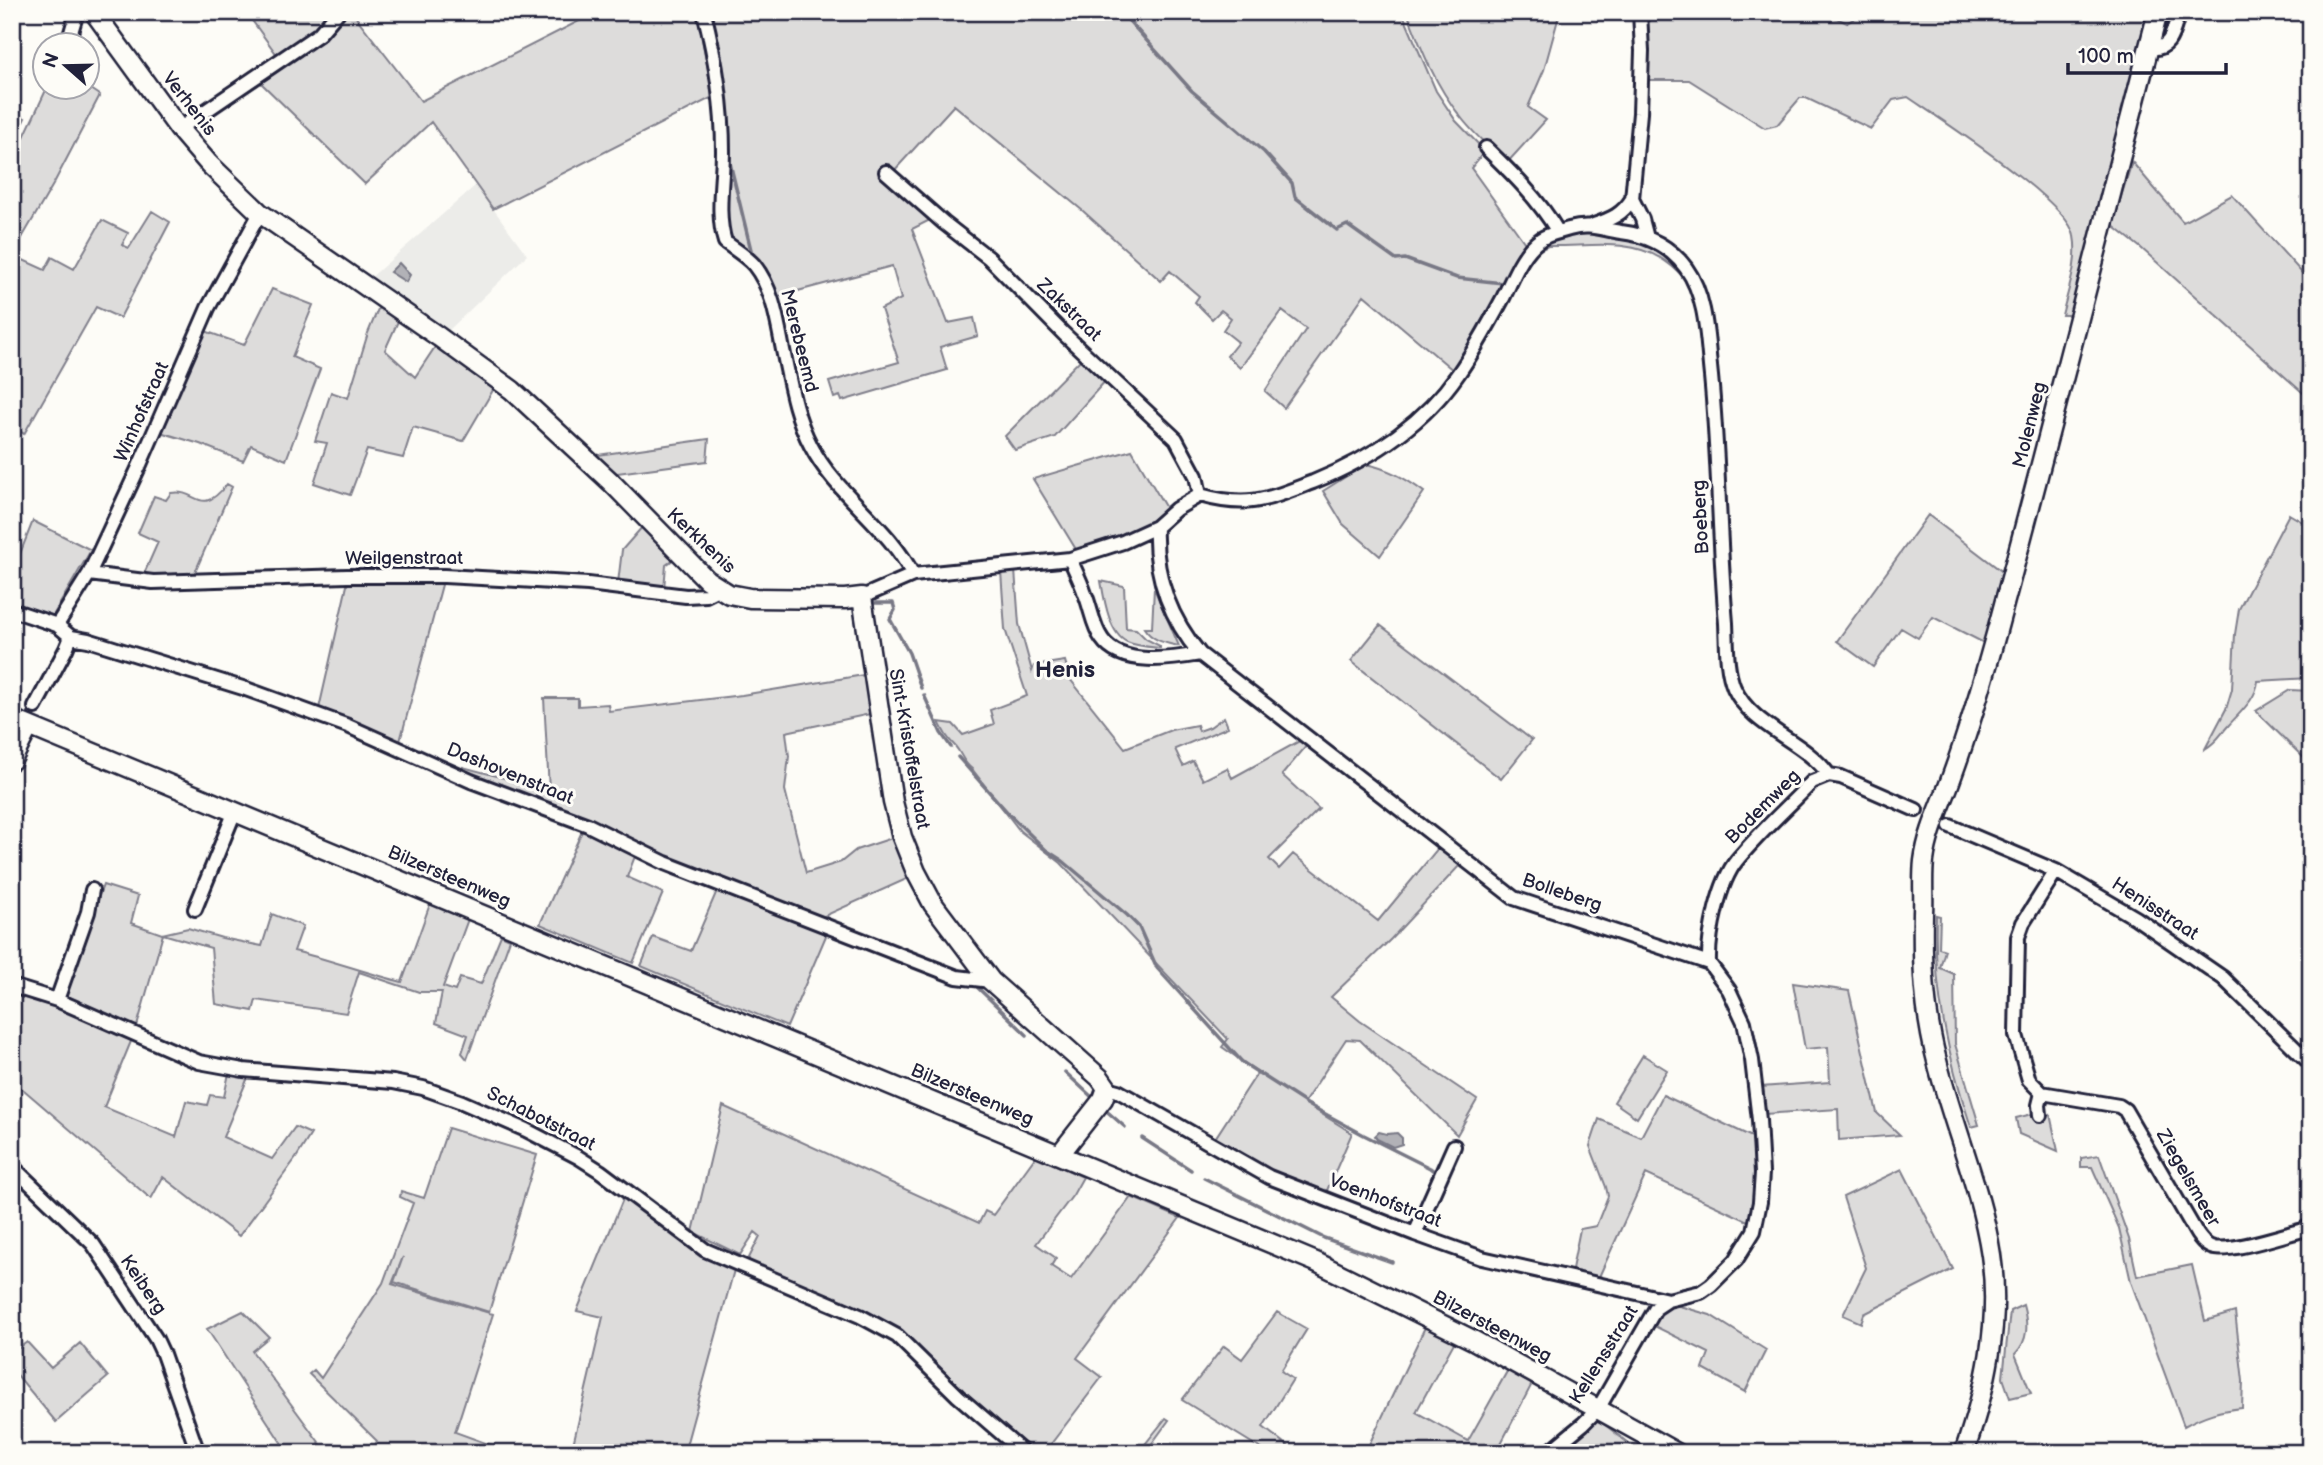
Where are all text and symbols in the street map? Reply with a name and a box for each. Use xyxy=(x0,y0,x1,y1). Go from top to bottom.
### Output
north arrow xyxy=(32,32,102,102)
scale bar xyxy=(2068,32,2225,76)
text: 100 m xyxy=(2078,44,2134,69)
text: N xyxy=(38,50,65,71)
street label: Verhenis xyxy=(157,67,221,141)
street label: Zakstraat xyxy=(1031,273,1106,346)
street label: Merebeemd xyxy=(775,287,823,395)
street label: Winhofstraat xyxy=(110,358,174,466)
street label: Molenweg xyxy=(2008,380,2052,470)
street label: Boeberg xyxy=(1688,479,1714,555)
street label: Kerkhenis xyxy=(662,503,740,579)
street label: Weilgenstraat xyxy=(345,547,463,570)
district label: Henis xyxy=(1035,656,1095,684)
street label: Sint-Kristoffelstraat xyxy=(884,667,934,831)
street label: Dashovenstraat xyxy=(443,738,577,810)
street label: Bodemweg xyxy=(1721,765,1805,849)
street label: Bilzersteenweg xyxy=(384,841,514,913)
street label: Bolleberg xyxy=(1519,869,1605,917)
street label: Henisstraat xyxy=(2107,872,2203,946)
street label: Bilzersteenweg xyxy=(907,1059,1037,1131)
street label: Schabotstraat xyxy=(483,1082,599,1156)
street label: Ziegelsmeer xyxy=(2150,1124,2226,1232)
street label: Voenhofstraat xyxy=(1325,1169,1445,1233)
street label: Keiberg xyxy=(115,1251,171,1319)
street label: Bilzersteenweg xyxy=(1429,1286,1555,1368)
street label: Kellensstraat xyxy=(1565,1301,1644,1409)

